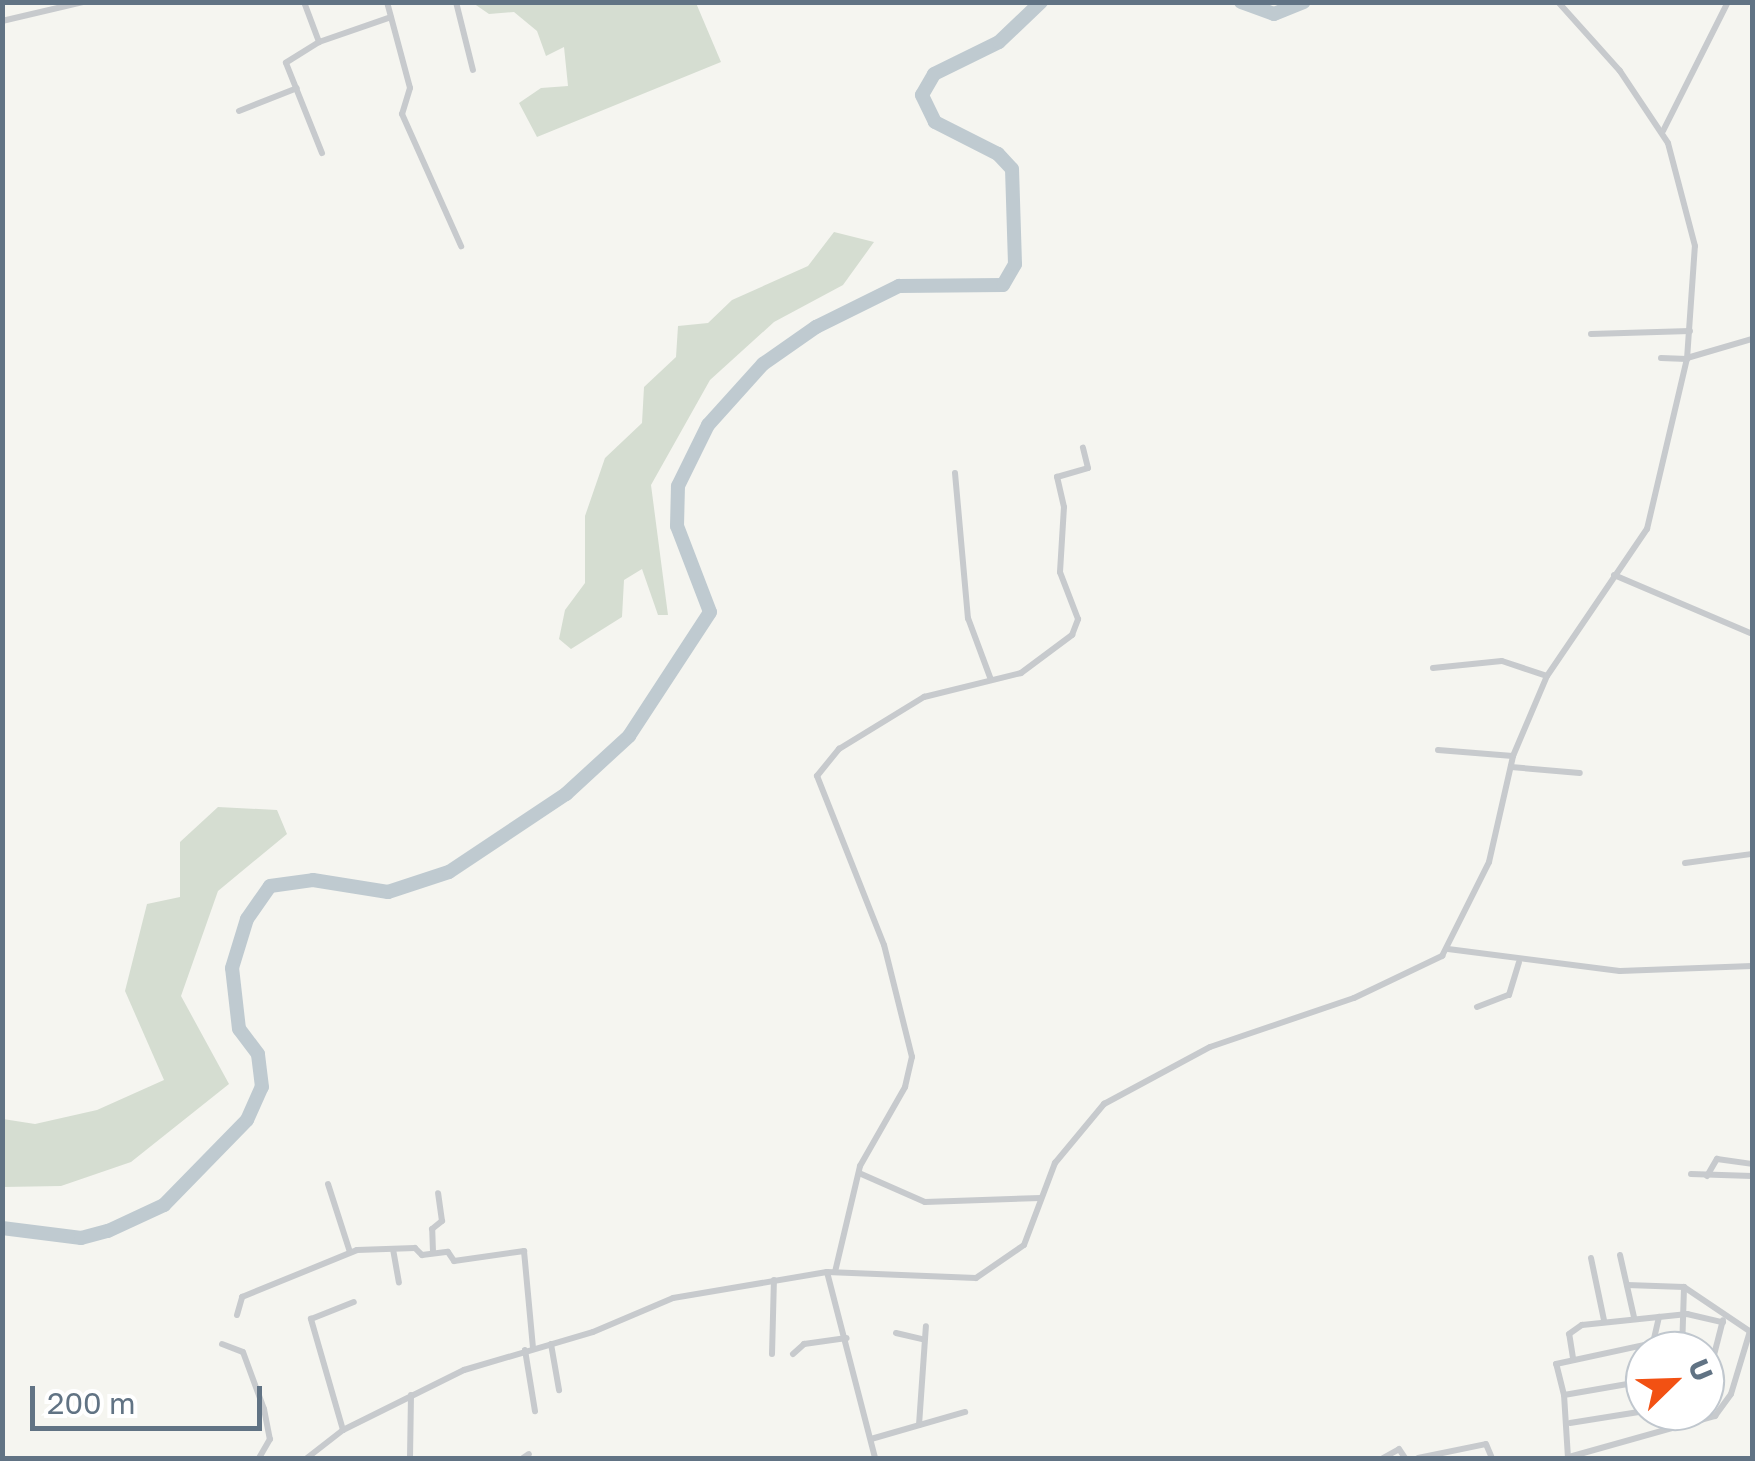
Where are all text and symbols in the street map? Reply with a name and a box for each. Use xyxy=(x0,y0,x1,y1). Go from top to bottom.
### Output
north arrow xyxy=(1625,1331,1725,1431)
text: U xyxy=(1682,1354,1720,1386)
scale bar xyxy=(35,1366,268,1428)
text: 200 m xyxy=(47,1385,136,1421)

